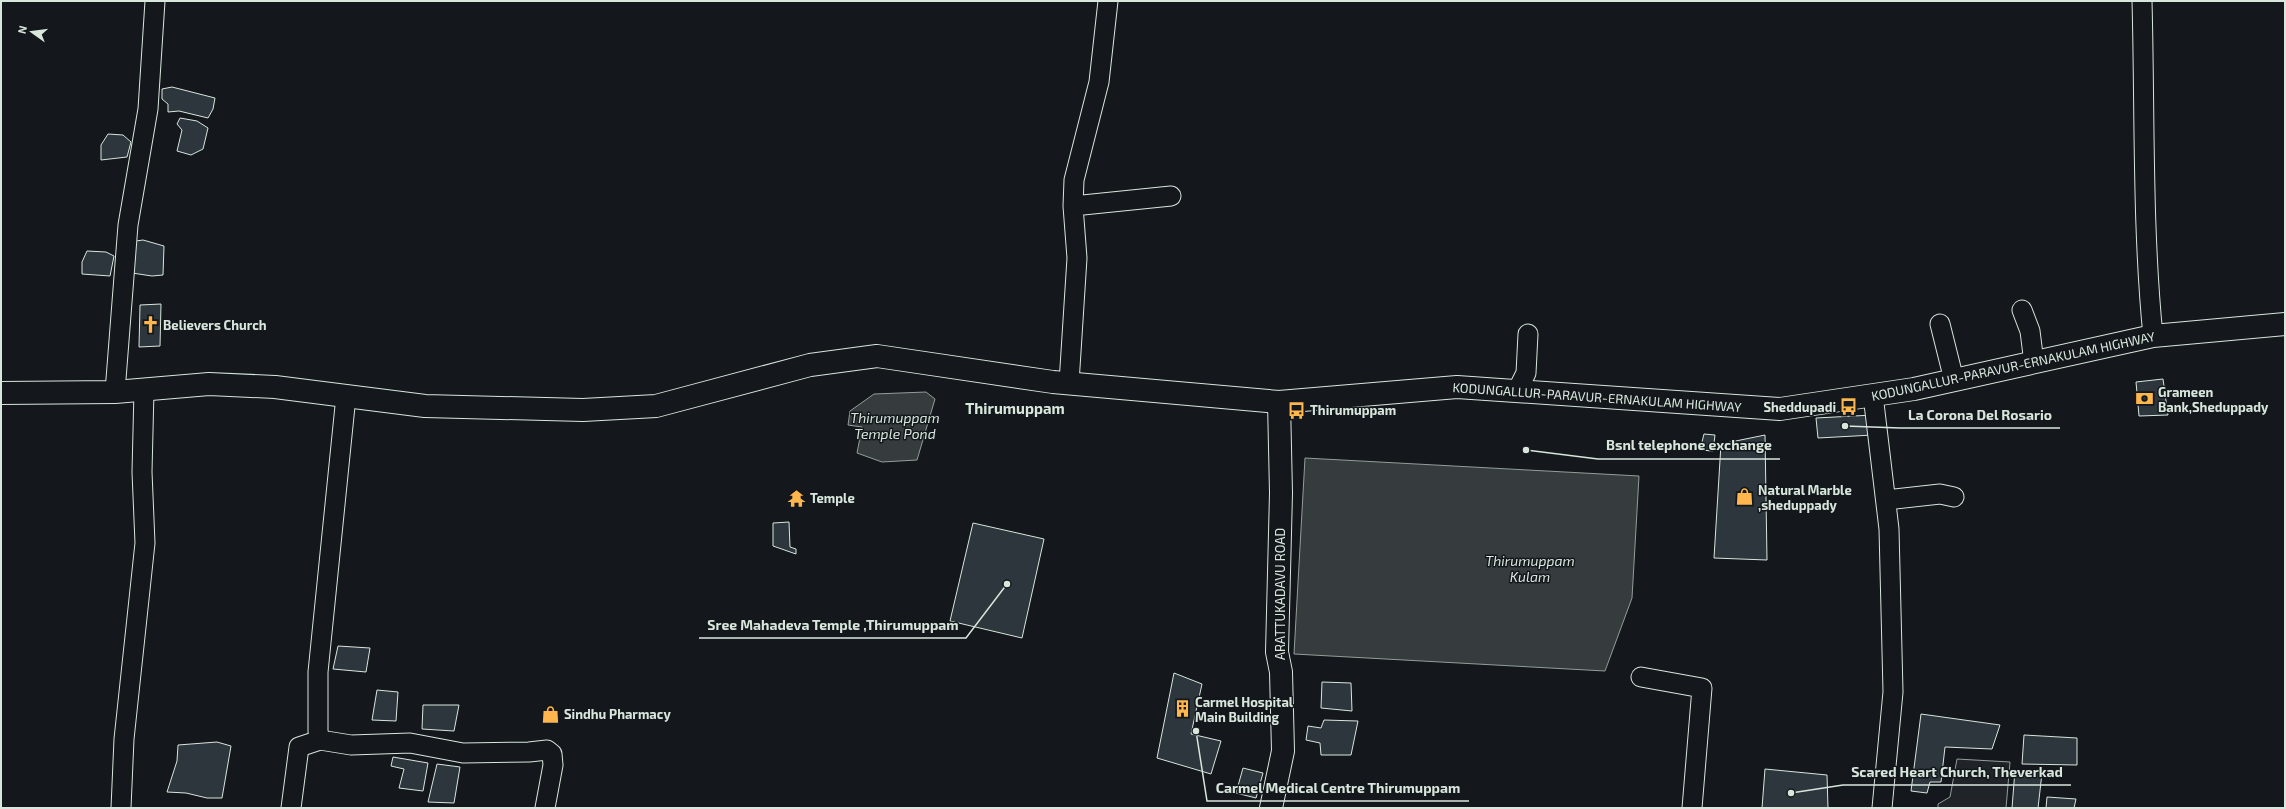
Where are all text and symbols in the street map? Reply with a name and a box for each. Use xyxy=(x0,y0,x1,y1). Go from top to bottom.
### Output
north arrow xyxy=(12,12,52,52)
text: N xyxy=(15,24,29,35)
church icon: Believers Church xyxy=(140,315,160,335)
place label: Believers Church xyxy=(163,317,267,333)
street label: KODUNGALLUR-PARAVUR-ERNAKULAM HIGHWAY xyxy=(1870,328,2157,404)
street label: KODUNGALLUR-PARAVUR-ERNAKULAM HIGHWAY xyxy=(1452,379,1743,415)
place label: Grameen Bank,Sheduppady xyxy=(2158,384,2269,415)
bank icon: Grameen Bank,Sheduppady xyxy=(2135,389,2155,409)
bus stop icon: Sheddupadi xyxy=(1839,397,1859,417)
district label: Thirumuppam xyxy=(965,399,1065,417)
place label: Sheddupadi xyxy=(1763,399,1836,415)
bus stop icon: Thirumuppam xyxy=(1287,400,1307,420)
place label: Thirumuppam xyxy=(1310,402,1396,418)
callout: La Corona Del Rosario xyxy=(1900,402,2060,428)
text: La Corona Del Rosario xyxy=(1908,406,2052,423)
water label: Thirumuppam Temple Pond xyxy=(850,409,940,442)
callout: Bsnl telephone exchange xyxy=(1598,433,1780,459)
text: Bsnl telephone exchange xyxy=(1606,436,1772,453)
place label: Natural Marble ,sheduppady xyxy=(1758,482,1852,513)
shop icon: Natural Marble ,sheduppady xyxy=(1735,487,1755,507)
temple icon: Temple xyxy=(787,488,807,508)
place label: Temple xyxy=(810,490,855,506)
street label: ARATTUKADAVU ROAD xyxy=(1272,528,1288,660)
water label: Thirumuppam Kulam xyxy=(1485,552,1575,585)
callout: Sree Mahadeva Temple ,Thirumuppam xyxy=(699,612,966,638)
text: Sree Mahadeva Temple ,Thirumuppam xyxy=(707,616,959,633)
place label: Carmel Hospital Main Building xyxy=(1195,694,1294,725)
building icon: Carmel Hospital Main Building xyxy=(1172,699,1192,719)
shop icon: Sindhu Pharmacy xyxy=(541,704,561,724)
place label: Sindhu Pharmacy xyxy=(564,706,671,722)
callout: Scared Heart Church, Theverkad xyxy=(1843,759,2071,785)
text: Scared Heart Church, Theverkad xyxy=(1851,763,2063,780)
callout: Carmel Medical Centre Thirumuppam xyxy=(1207,775,1469,801)
text: Carmel Medical Centre Thirumuppam xyxy=(1216,779,1460,796)

